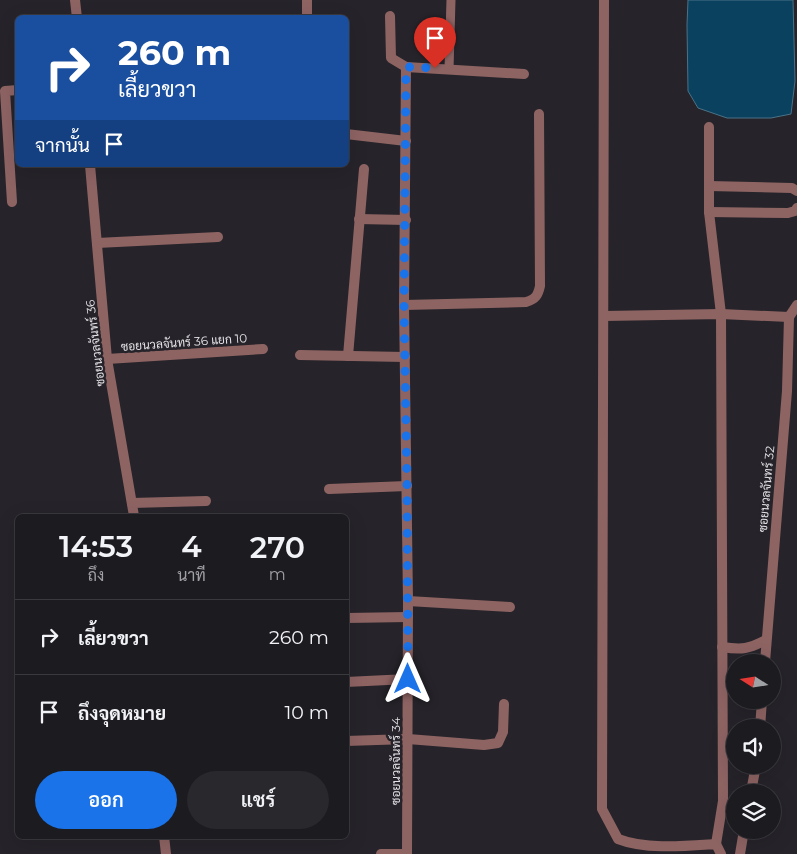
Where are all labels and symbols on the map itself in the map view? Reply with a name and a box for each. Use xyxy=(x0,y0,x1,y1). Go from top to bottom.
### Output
pin xyxy=(414,17,456,68)
street label: ซอยนวลจันทร์ 36 xyxy=(82,299,108,387)
street label: ซอยนวลจันทร์ 36 แยก 10 xyxy=(120,330,248,354)
street label: ซอยนวลจันทร์ 32 xyxy=(755,445,777,533)
position arrow xyxy=(381,652,433,704)
north arrow xyxy=(726,654,781,709)
street label: ซอยนวลจันทร์ 34 xyxy=(388,717,403,805)

